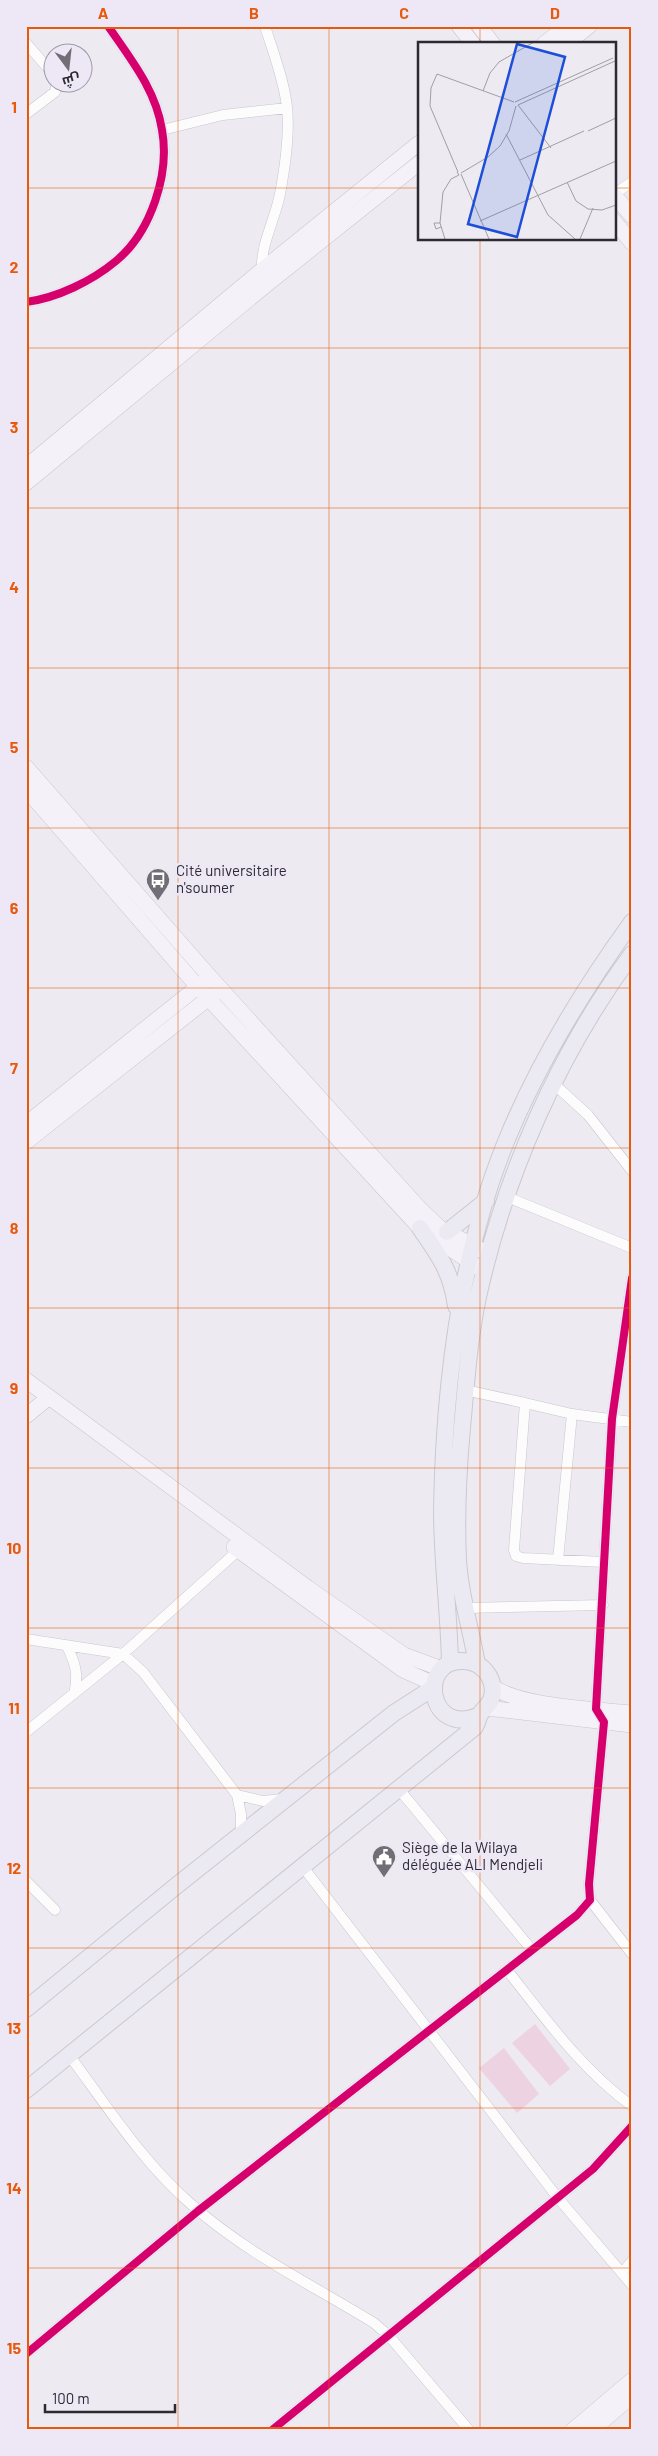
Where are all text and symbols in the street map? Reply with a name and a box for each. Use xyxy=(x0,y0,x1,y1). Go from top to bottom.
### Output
text: A xyxy=(98,3,109,22)
text: B xyxy=(249,3,259,22)
text: C xyxy=(399,3,409,22)
text: D xyxy=(550,3,560,22)
north arrow xyxy=(42,42,92,92)
inset map xyxy=(418,42,616,240)
text: ش xyxy=(60,70,82,92)
text: 1 xyxy=(11,97,17,116)
text: 2 xyxy=(10,257,19,276)
text: 3 xyxy=(10,417,18,436)
text: 4 xyxy=(9,577,19,596)
text: 5 xyxy=(10,737,19,756)
place label: Cité universitaire n'soumer xyxy=(176,861,287,896)
bus stop icon: Cité universitaire n'soumer xyxy=(145,867,171,901)
text: 6 xyxy=(10,898,19,917)
text: 7 xyxy=(10,1058,18,1077)
text: 8 xyxy=(10,1218,19,1237)
text: 9 xyxy=(10,1378,18,1397)
text: 10 xyxy=(7,1538,21,1557)
text: 11 xyxy=(8,1698,20,1717)
place label: Siège de la Wilaya déléguée ALI Mendjeli xyxy=(402,1838,543,1873)
public building icon: Siège de la Wilaya déléguée ALI Mendjeli xyxy=(371,1844,397,1878)
text: 12 xyxy=(7,1858,21,1877)
text: 13 xyxy=(7,2018,21,2037)
text: 14 xyxy=(6,2178,22,2197)
text: 15 xyxy=(7,2338,22,2357)
scale bar xyxy=(45,2381,175,2413)
text: 100 m xyxy=(52,2389,90,2407)

